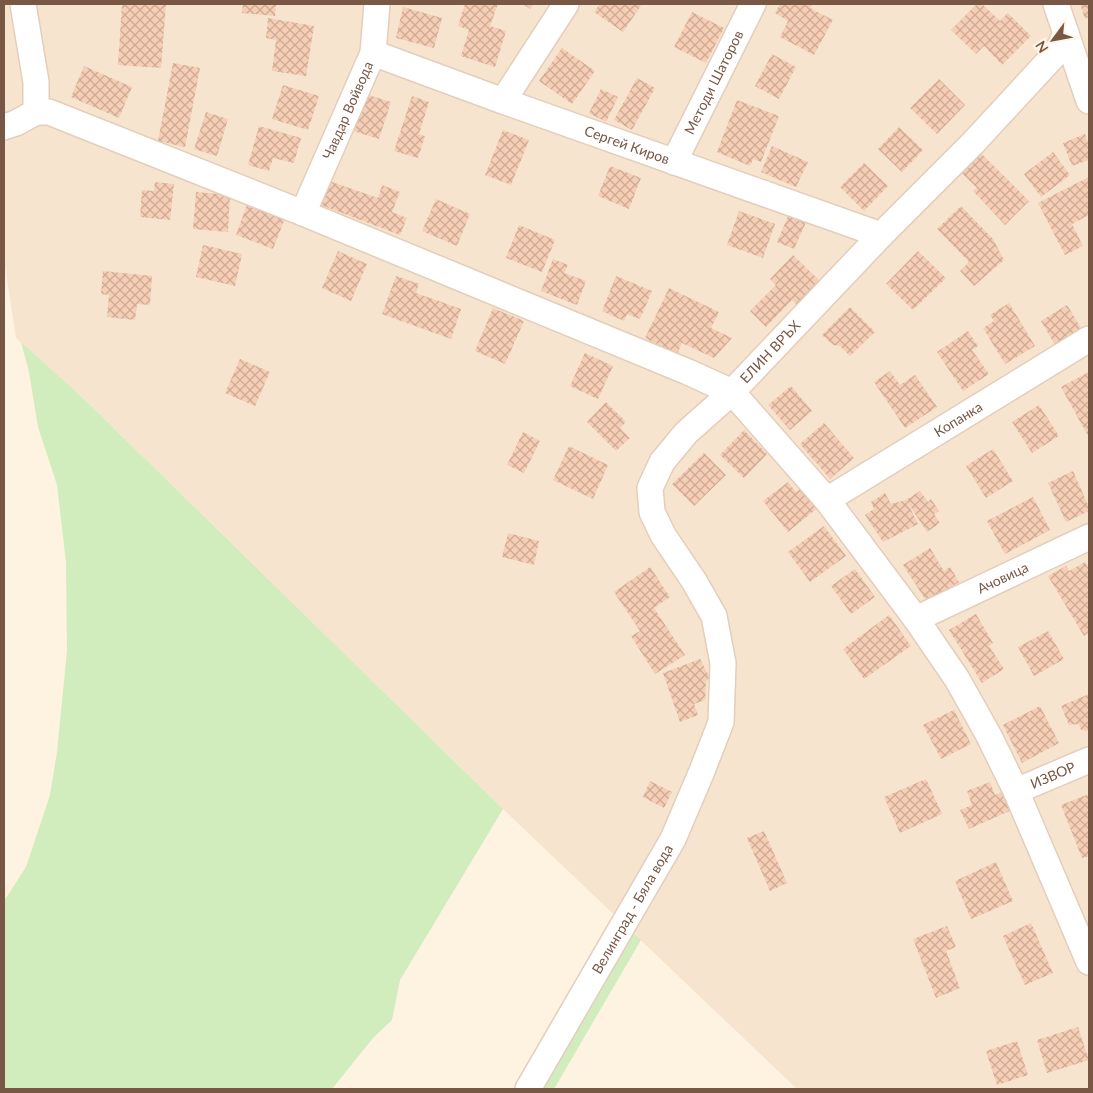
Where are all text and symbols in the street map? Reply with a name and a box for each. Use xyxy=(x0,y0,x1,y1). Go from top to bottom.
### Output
north arrow xyxy=(1028,15,1078,65)
street label: Методи Шаторов xyxy=(680,27,746,137)
text: N xyxy=(1031,38,1052,56)
street label: Чавдар Войвода xyxy=(319,59,376,162)
street label: Сергей Киров xyxy=(582,122,672,167)
street label: ЕЛИН ВРЪХ xyxy=(736,317,803,386)
street label: Копанка xyxy=(931,398,985,440)
street label: Ачовица xyxy=(974,558,1031,597)
street label: ИЗВОР xyxy=(1027,758,1078,792)
street label: Велинград - Бяла вода xyxy=(588,841,676,976)

